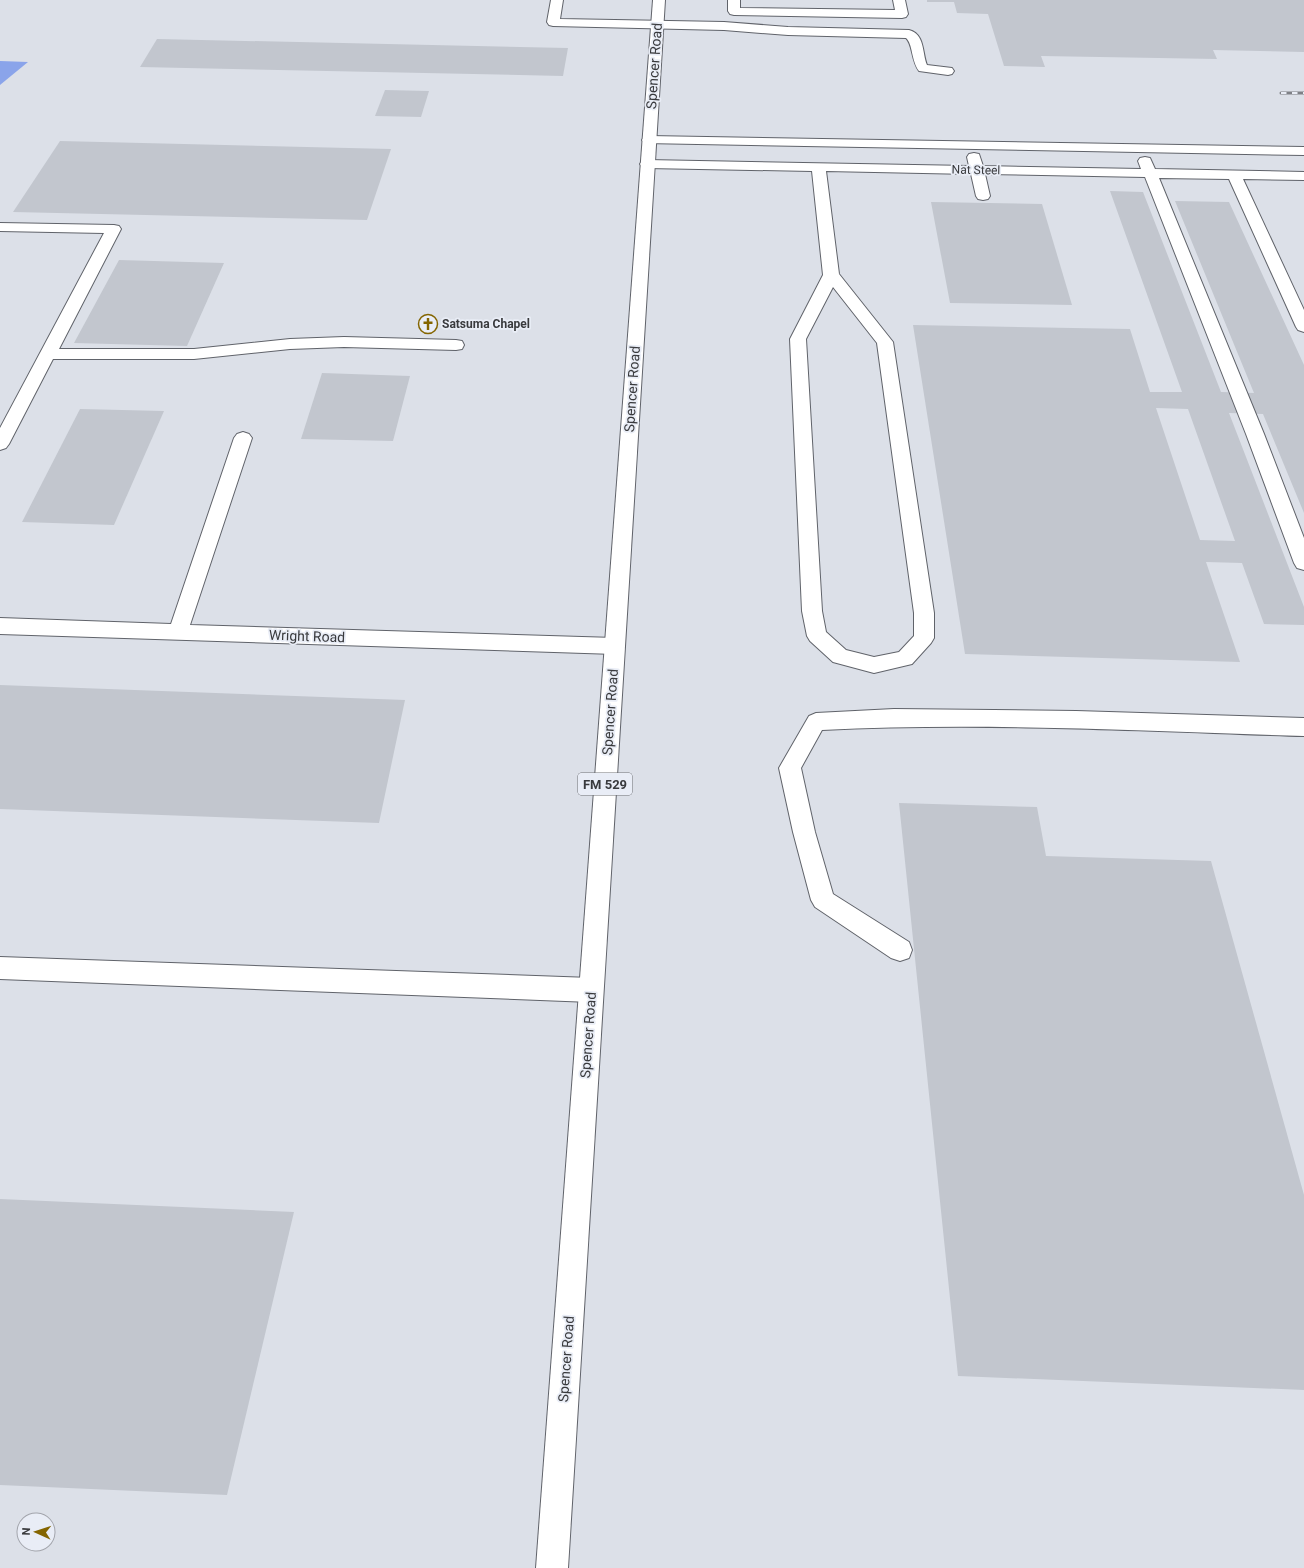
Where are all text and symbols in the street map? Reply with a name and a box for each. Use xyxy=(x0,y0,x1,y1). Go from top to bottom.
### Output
street label: Spencer Road xyxy=(643,22,665,110)
street label: Nat Steel xyxy=(952,163,1000,177)
church icon: Satsuma Chapel xyxy=(417,313,439,335)
place label: Satsuma Chapel xyxy=(442,317,530,331)
street label: Spencer Road xyxy=(621,345,643,433)
street label: Wright Road xyxy=(269,627,345,645)
street label: Spencer Road xyxy=(599,668,621,756)
road number: FM 529 xyxy=(578,773,632,795)
street label: Spencer Road xyxy=(577,991,599,1079)
street label: Spencer Road xyxy=(555,1315,577,1403)
north arrow xyxy=(16,1512,56,1552)
text: N xyxy=(20,1527,33,1536)

